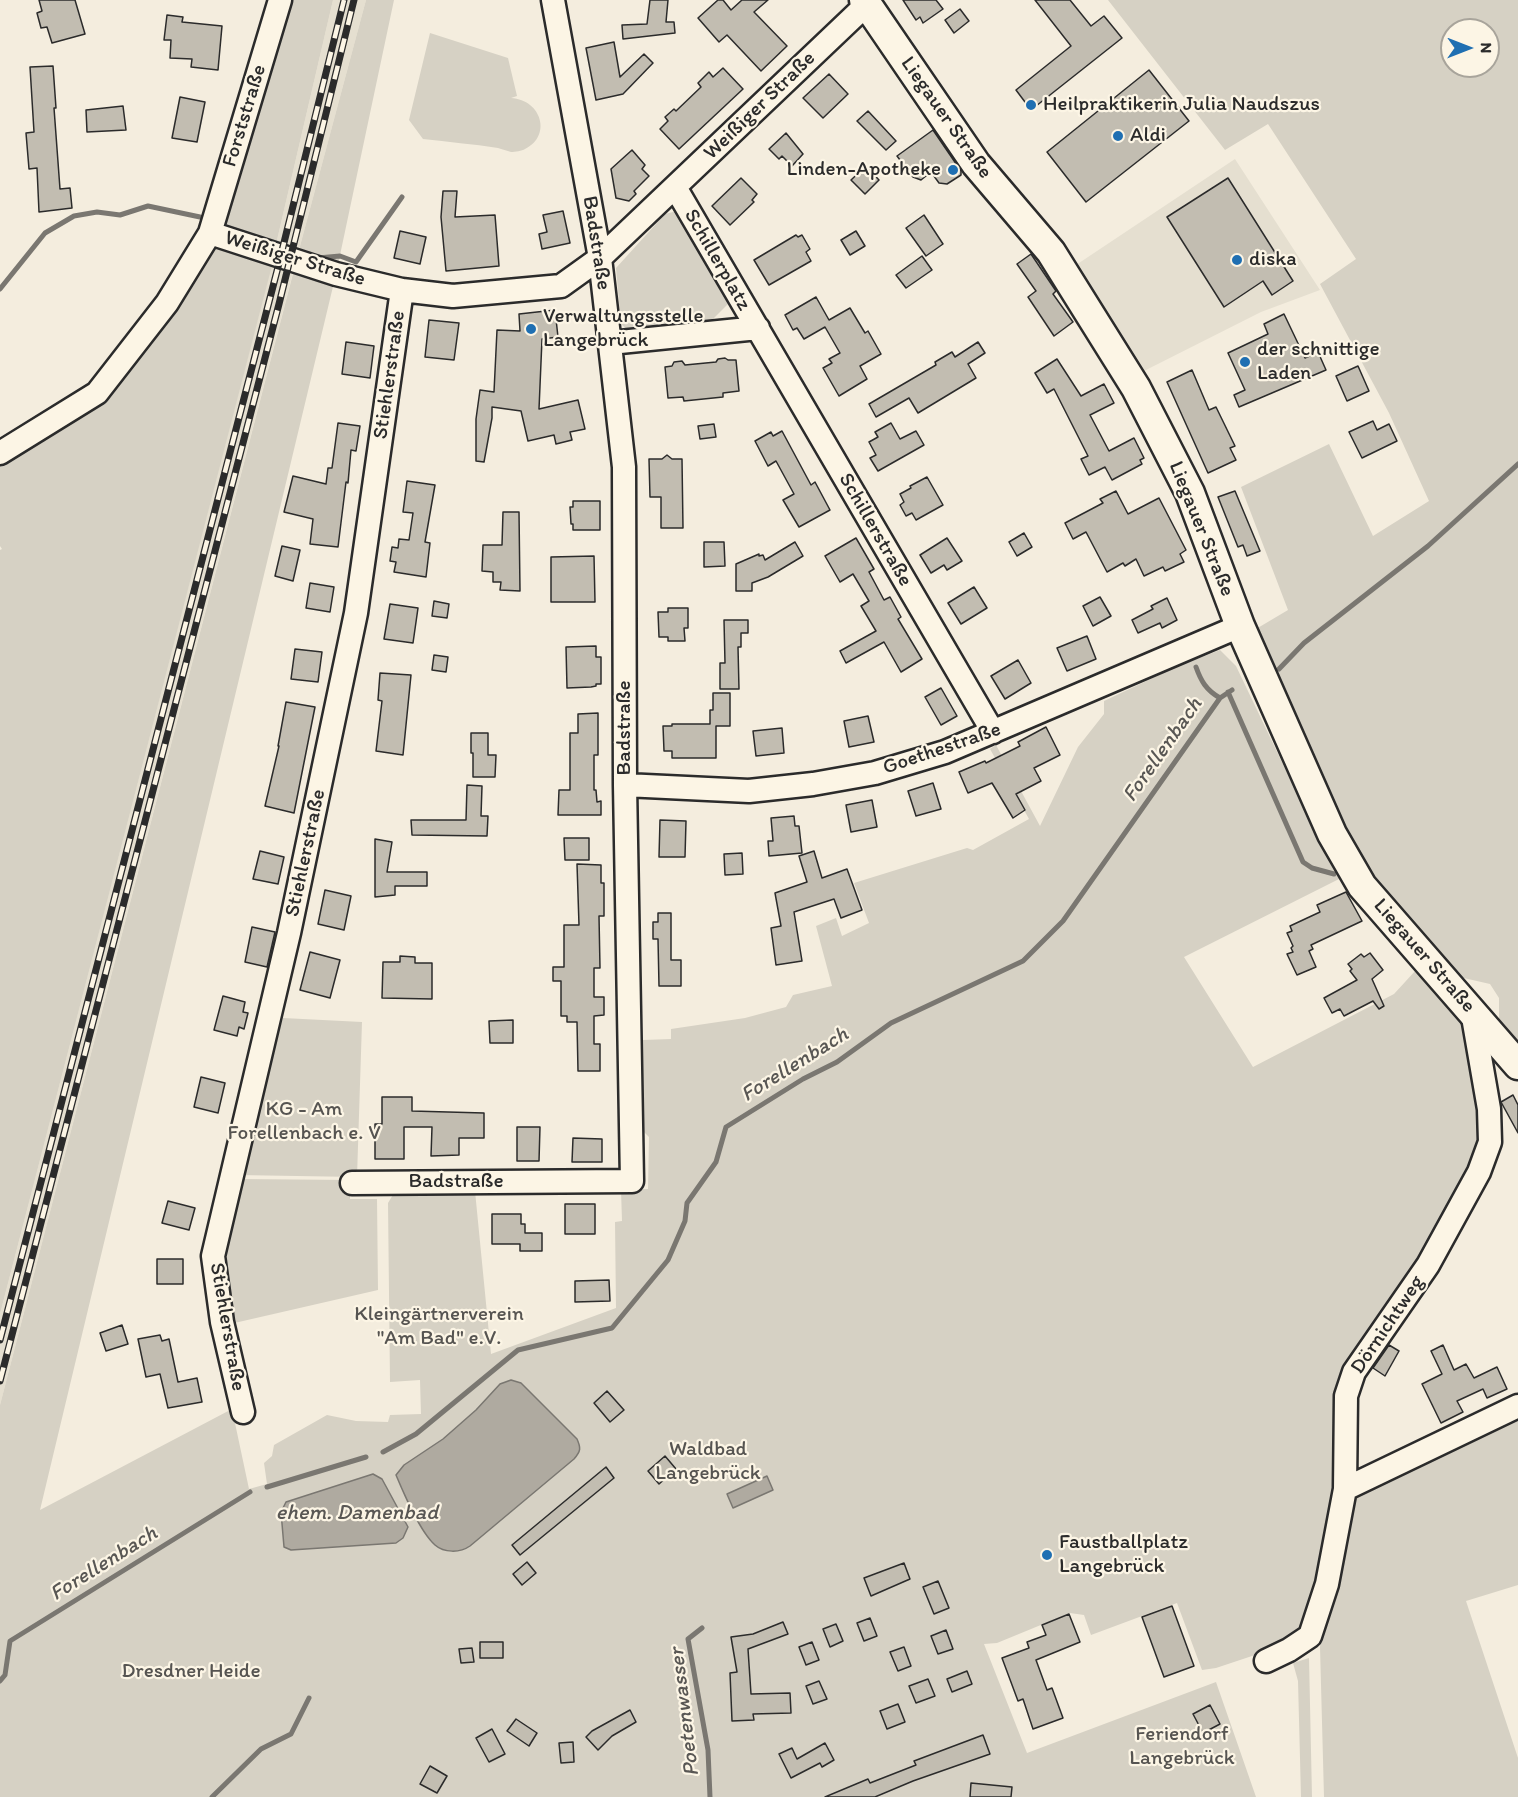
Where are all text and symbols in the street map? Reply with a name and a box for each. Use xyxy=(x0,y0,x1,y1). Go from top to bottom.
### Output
north arrow xyxy=(1440,18,1500,78)
text: N xyxy=(1477,43,1496,53)
street label: Weißiger Straße xyxy=(699,46,821,166)
street label: Liegauer Straße xyxy=(895,52,997,184)
street label: Forststraße xyxy=(217,62,273,170)
place label: Heilpraktikerin Julia Naudszus xyxy=(1043,92,1320,118)
marker: Heilpraktikerin Julia Naudszus xyxy=(1024,98,1038,112)
place label: Aldi xyxy=(1130,123,1166,149)
marker: Aldi xyxy=(1111,129,1125,143)
place label: Linden-Apotheke xyxy=(787,157,941,183)
marker: Linden-Apotheke xyxy=(946,163,960,177)
street label: Badstraße xyxy=(576,194,616,292)
street label: Schillerplatz xyxy=(678,205,756,315)
street label: Weißiger Straße xyxy=(222,226,368,292)
place label: diska xyxy=(1249,247,1297,273)
marker: diska xyxy=(1230,253,1244,267)
place label: Verwaltungsstelle Langebrück xyxy=(543,304,703,354)
street label: Stiehlerstraße xyxy=(369,309,411,441)
marker: Verwaltungsstelle Langebrück xyxy=(524,322,538,336)
place label: der schnittige Laden xyxy=(1257,337,1380,387)
marker: der schnittige Laden xyxy=(1238,355,1252,369)
street label: Liegauer Straße xyxy=(1162,458,1240,600)
street label: Schillerstraße xyxy=(832,469,918,591)
street label: Badstraße xyxy=(612,680,638,776)
water label: Forellenbach xyxy=(1117,693,1209,807)
street label: Goethestraße xyxy=(880,717,1004,781)
street label: Stiehlerstraße xyxy=(280,787,332,919)
street label: Liegauer Straße xyxy=(1367,894,1481,1018)
water label: Forellenbach xyxy=(736,1022,854,1108)
park label: KG - Am Forellenbach e. V xyxy=(227,1097,381,1147)
street label: Badstraße xyxy=(408,1169,504,1195)
street label: Stiehlerstraße xyxy=(203,1261,251,1393)
street label: Dörnichtweg xyxy=(1346,1271,1430,1379)
park label: Kleingärtnerverein "Am Bad" e.V. xyxy=(354,1302,524,1352)
park label: Waldbad Langebrück xyxy=(655,1437,761,1487)
water label: ehem. Damenbad xyxy=(276,1500,438,1526)
water label: Forellenbach xyxy=(45,1521,163,1607)
place label: Faustballplatz Langebrück xyxy=(1059,1530,1188,1580)
marker: Faustballplatz Langebrück xyxy=(1040,1548,1054,1562)
water label: Poetenwasser xyxy=(664,1646,706,1778)
park label: Dresdner Heide xyxy=(121,1659,261,1685)
park label: Feriendorf Langebrück xyxy=(1129,1722,1235,1772)

